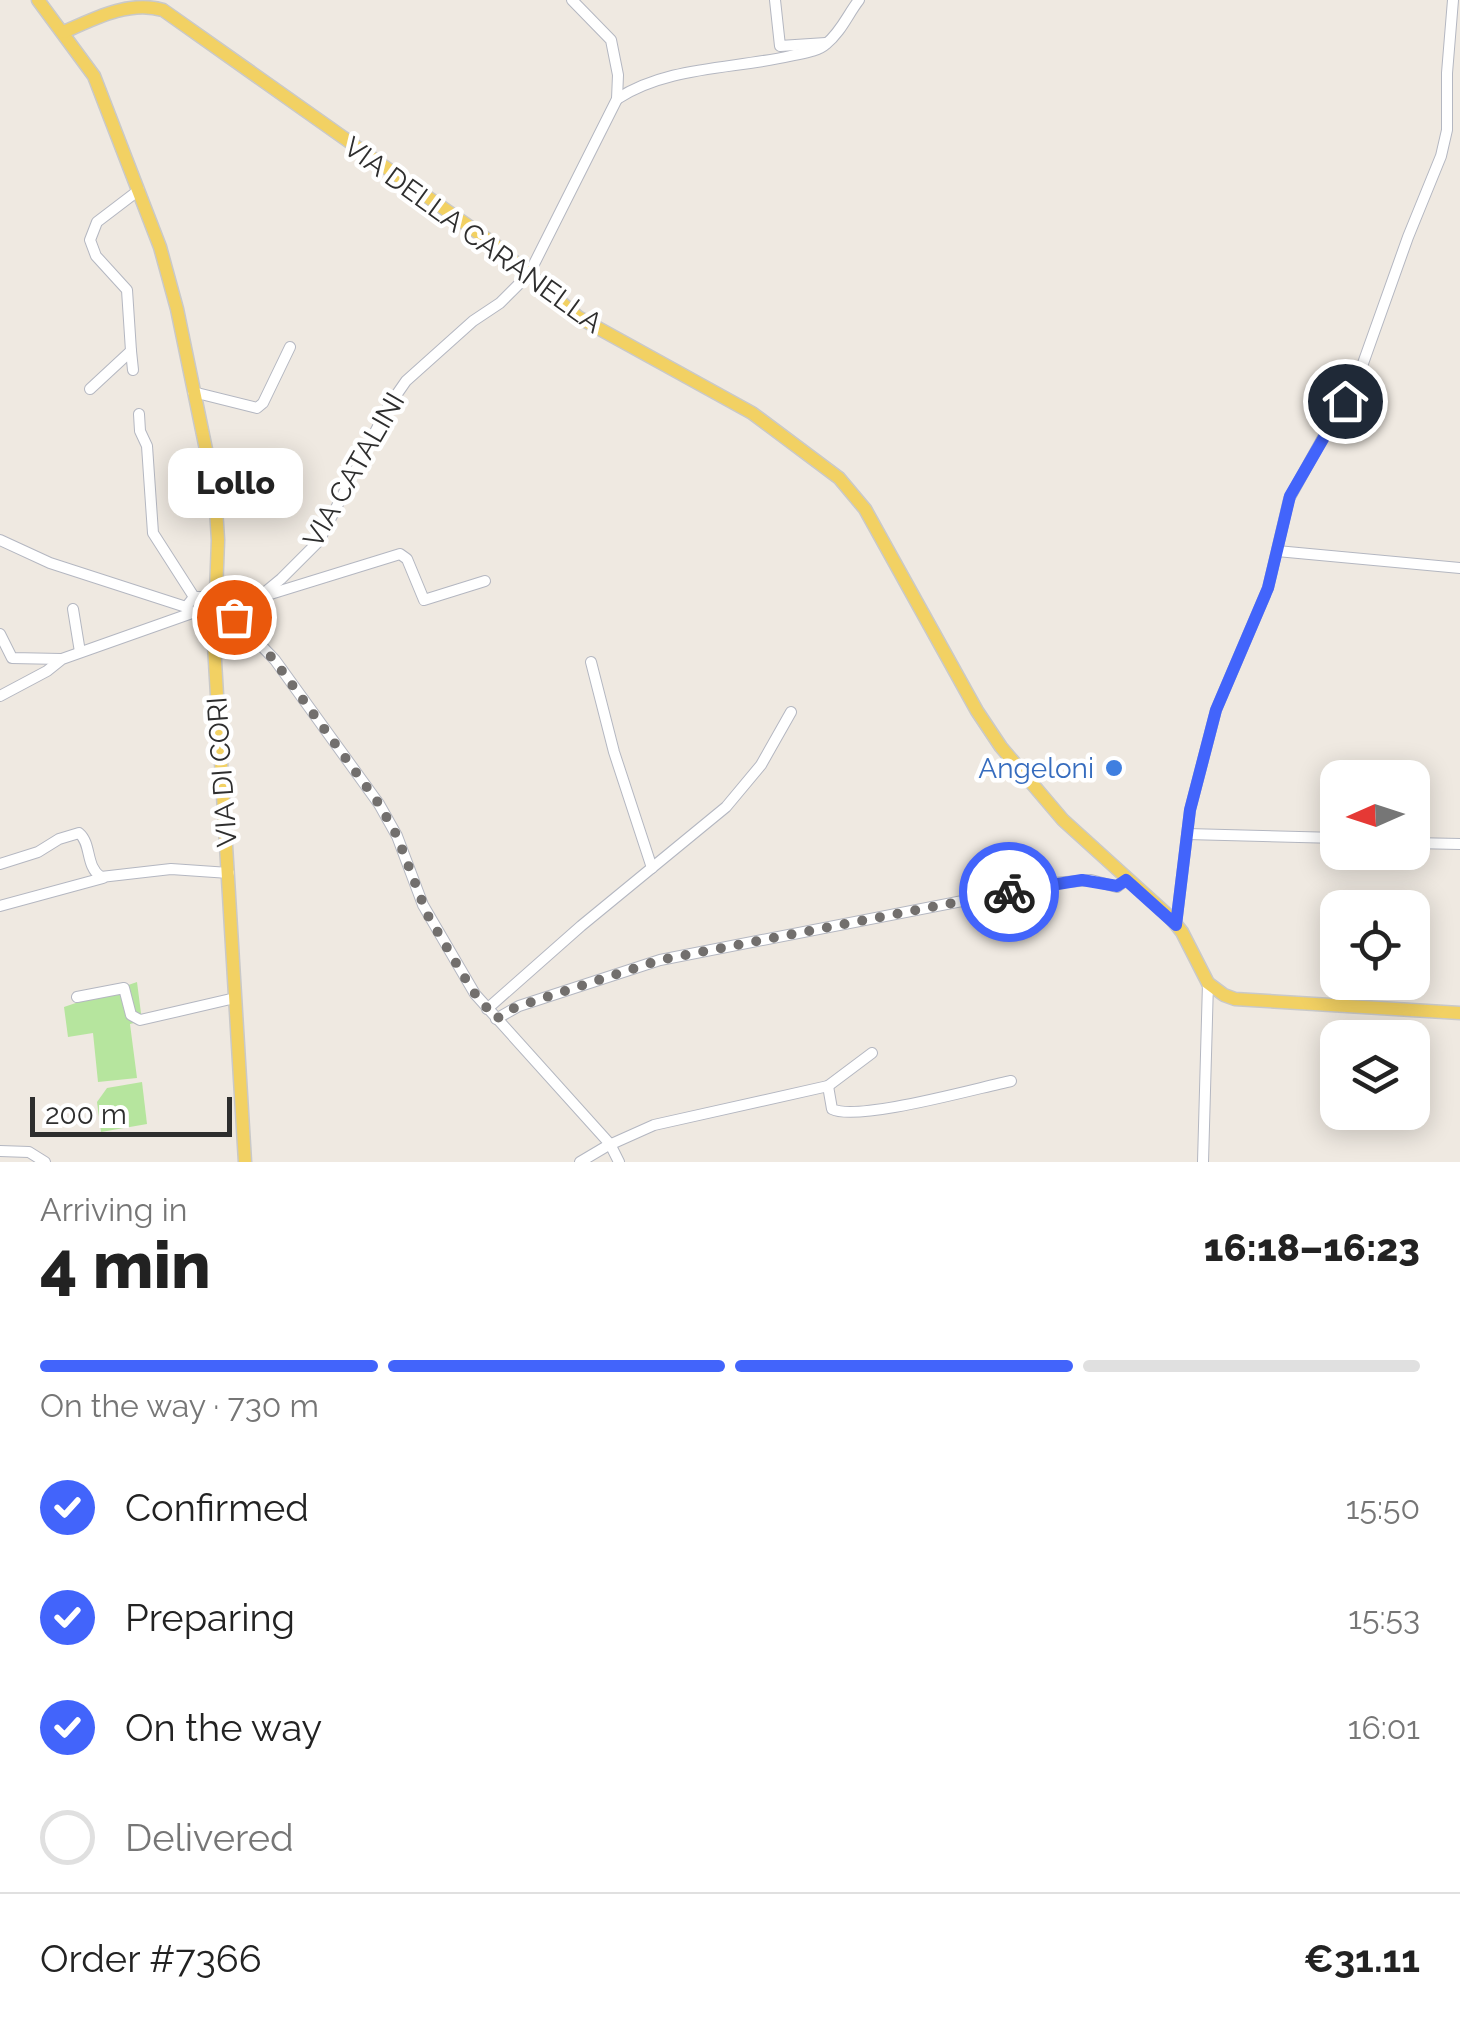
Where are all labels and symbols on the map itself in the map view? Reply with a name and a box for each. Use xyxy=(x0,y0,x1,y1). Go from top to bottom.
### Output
street label: VIA DELLA CARANELLA xyxy=(337,130,609,340)
pin xyxy=(1303,359,1388,444)
street label: VIA CATALINI xyxy=(296,387,412,553)
callout: Lollo xyxy=(166,447,302,517)
pin xyxy=(192,575,277,660)
street label: VIA DI CORI xyxy=(200,696,244,848)
place label: Angeloni xyxy=(978,752,1094,785)
marker: Angeloni xyxy=(1103,757,1125,779)
north arrow xyxy=(1320,760,1430,870)
courier xyxy=(959,842,1059,942)
scale bar xyxy=(30,1092,232,1136)

